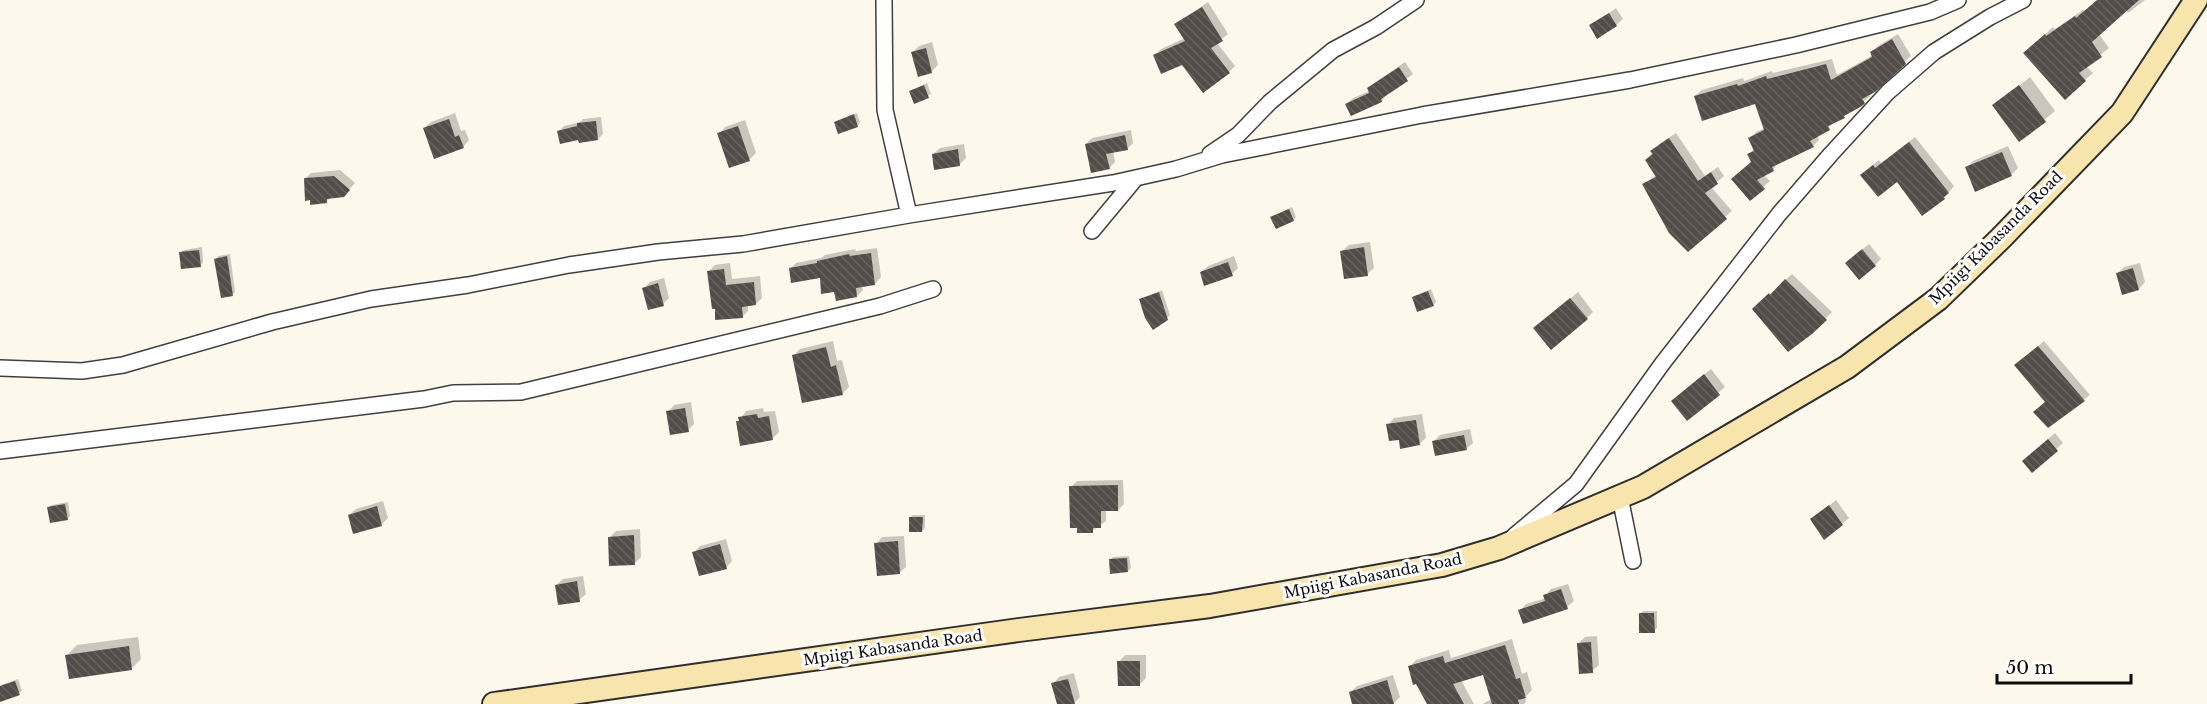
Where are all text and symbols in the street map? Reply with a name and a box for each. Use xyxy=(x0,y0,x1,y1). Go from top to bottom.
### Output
street label: Mpiigi Kabasanda Road xyxy=(1925,167,2066,308)
street label: Mpiigi Kabasanda Road xyxy=(1282,549,1464,602)
street label: Mpiigi Kabasanda Road xyxy=(802,626,984,670)
scale bar xyxy=(1997,647,2130,685)
text: 50 m xyxy=(2006,657,2054,679)

